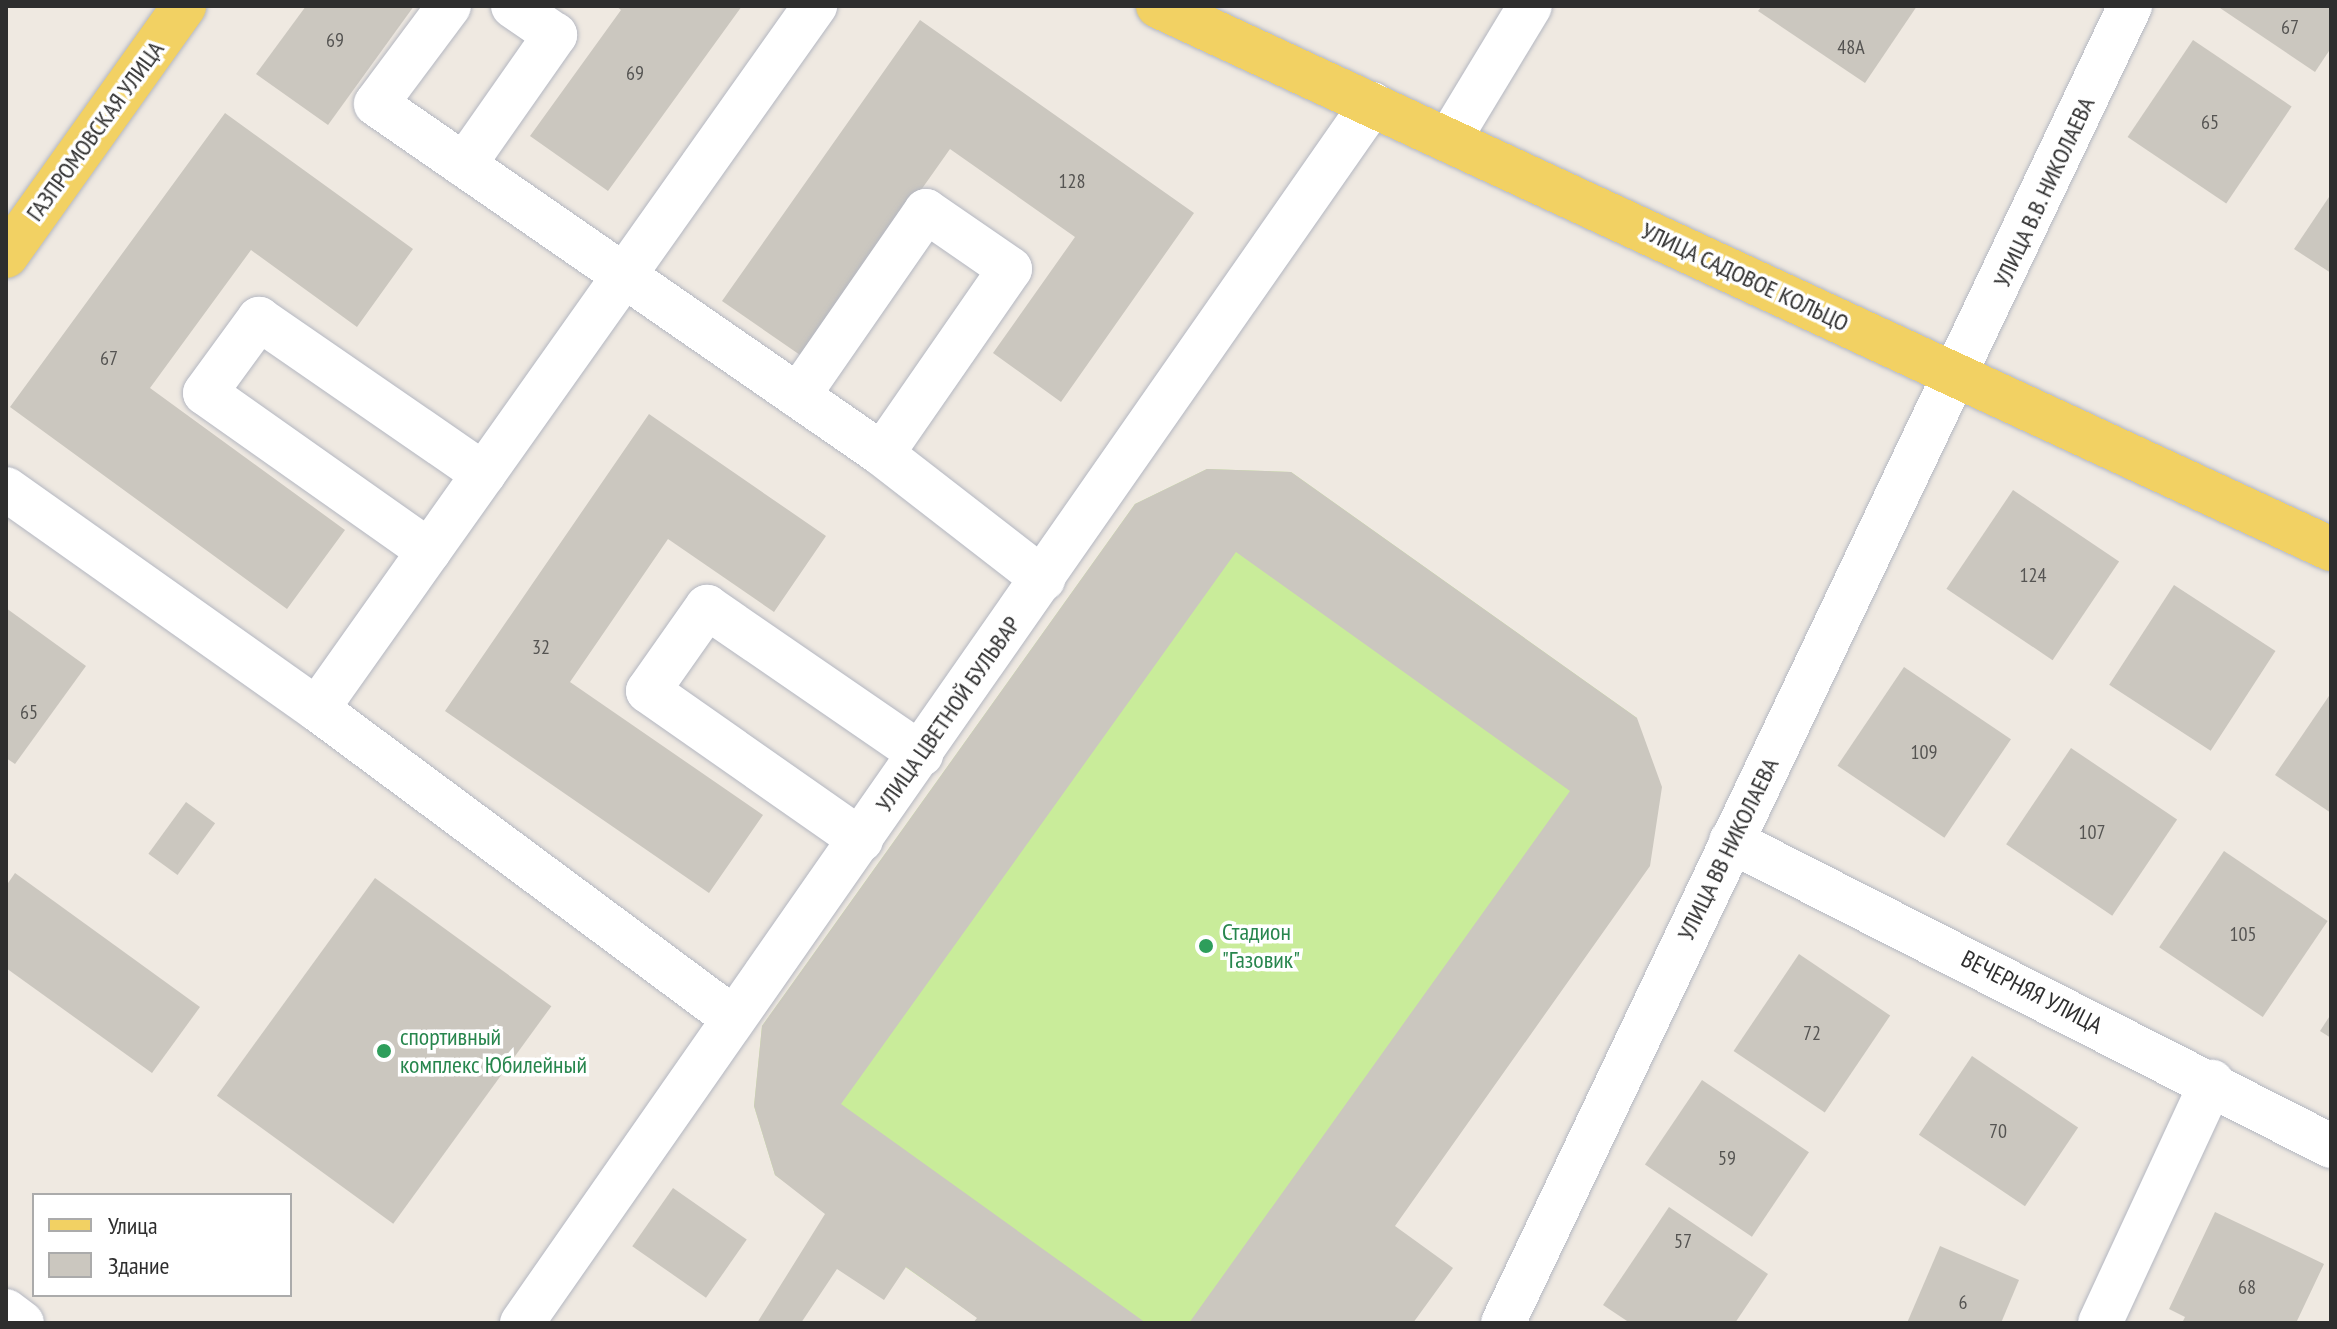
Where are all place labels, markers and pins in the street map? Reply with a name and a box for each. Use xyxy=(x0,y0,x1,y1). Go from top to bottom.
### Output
place label: Стадион "Газовик" xyxy=(1222,918,1300,974)
marker: Стадион "Газовик" xyxy=(1197,937,1215,955)
place label: спортивный комплекс Юбилейный xyxy=(400,1023,587,1079)
marker: спортивный комплекс Юбилейный xyxy=(375,1042,393,1060)

